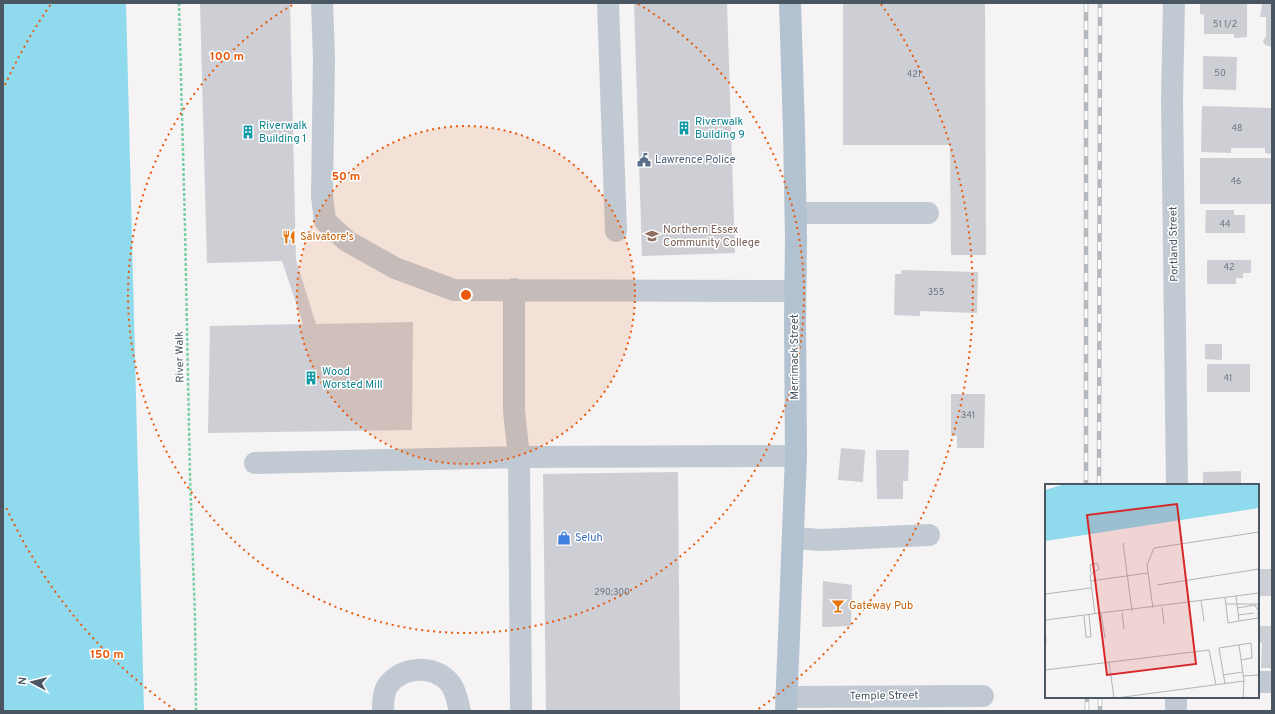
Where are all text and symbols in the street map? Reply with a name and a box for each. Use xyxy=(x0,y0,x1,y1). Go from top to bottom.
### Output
house number: 51 1/2 xyxy=(1213,19,1237,30)
text: 100 m xyxy=(210,49,244,65)
house number: 50 xyxy=(1214,68,1226,79)
house number: 421 xyxy=(907,69,921,80)
place label: Riverwalk Building 9 xyxy=(695,115,745,142)
place label: Riverwalk Building 1 xyxy=(259,119,307,146)
building icon: Riverwalk Building 9 xyxy=(676,120,692,136)
house number: 48 xyxy=(1231,123,1243,134)
building icon: Riverwalk Building 1 xyxy=(240,124,256,140)
public building icon: Lawrence Police xyxy=(636,152,652,168)
place label: Lawrence Police xyxy=(655,153,736,167)
text: 50 m xyxy=(332,169,360,185)
house number: 46 xyxy=(1231,176,1241,187)
street label: Portland Street xyxy=(1166,206,1182,282)
house number: 44 xyxy=(1219,219,1231,230)
place label: Northern Essex Community College xyxy=(663,223,760,250)
school or university icon: Northern Essex Community College xyxy=(644,228,660,244)
restaurant icon: Salvatore's xyxy=(281,229,297,245)
place label: Salvatore's xyxy=(300,230,354,244)
house number: 42 xyxy=(1223,262,1235,273)
house number: 355 xyxy=(928,287,944,298)
centre of rings xyxy=(459,288,473,302)
street label: Merrimack Street xyxy=(788,314,802,400)
street label: River Walk xyxy=(173,331,187,383)
place label: Wood Worsted Mill xyxy=(322,365,383,392)
building icon: Wood Worsted Mill xyxy=(303,370,319,386)
house number: 41 xyxy=(1224,373,1232,384)
house number: 341 xyxy=(961,410,975,421)
inset map xyxy=(1045,484,1259,698)
shop icon: Seluh xyxy=(556,530,572,546)
place label: Seluh xyxy=(575,531,603,545)
house number: 290;300 xyxy=(594,587,630,598)
bar icon: Gateway Pub xyxy=(830,598,846,614)
place label: Gateway Pub xyxy=(849,599,913,613)
text: 150 m xyxy=(90,647,124,663)
north arrow xyxy=(12,662,52,702)
text: N xyxy=(16,676,30,686)
street label: Temple Street xyxy=(849,688,919,704)

